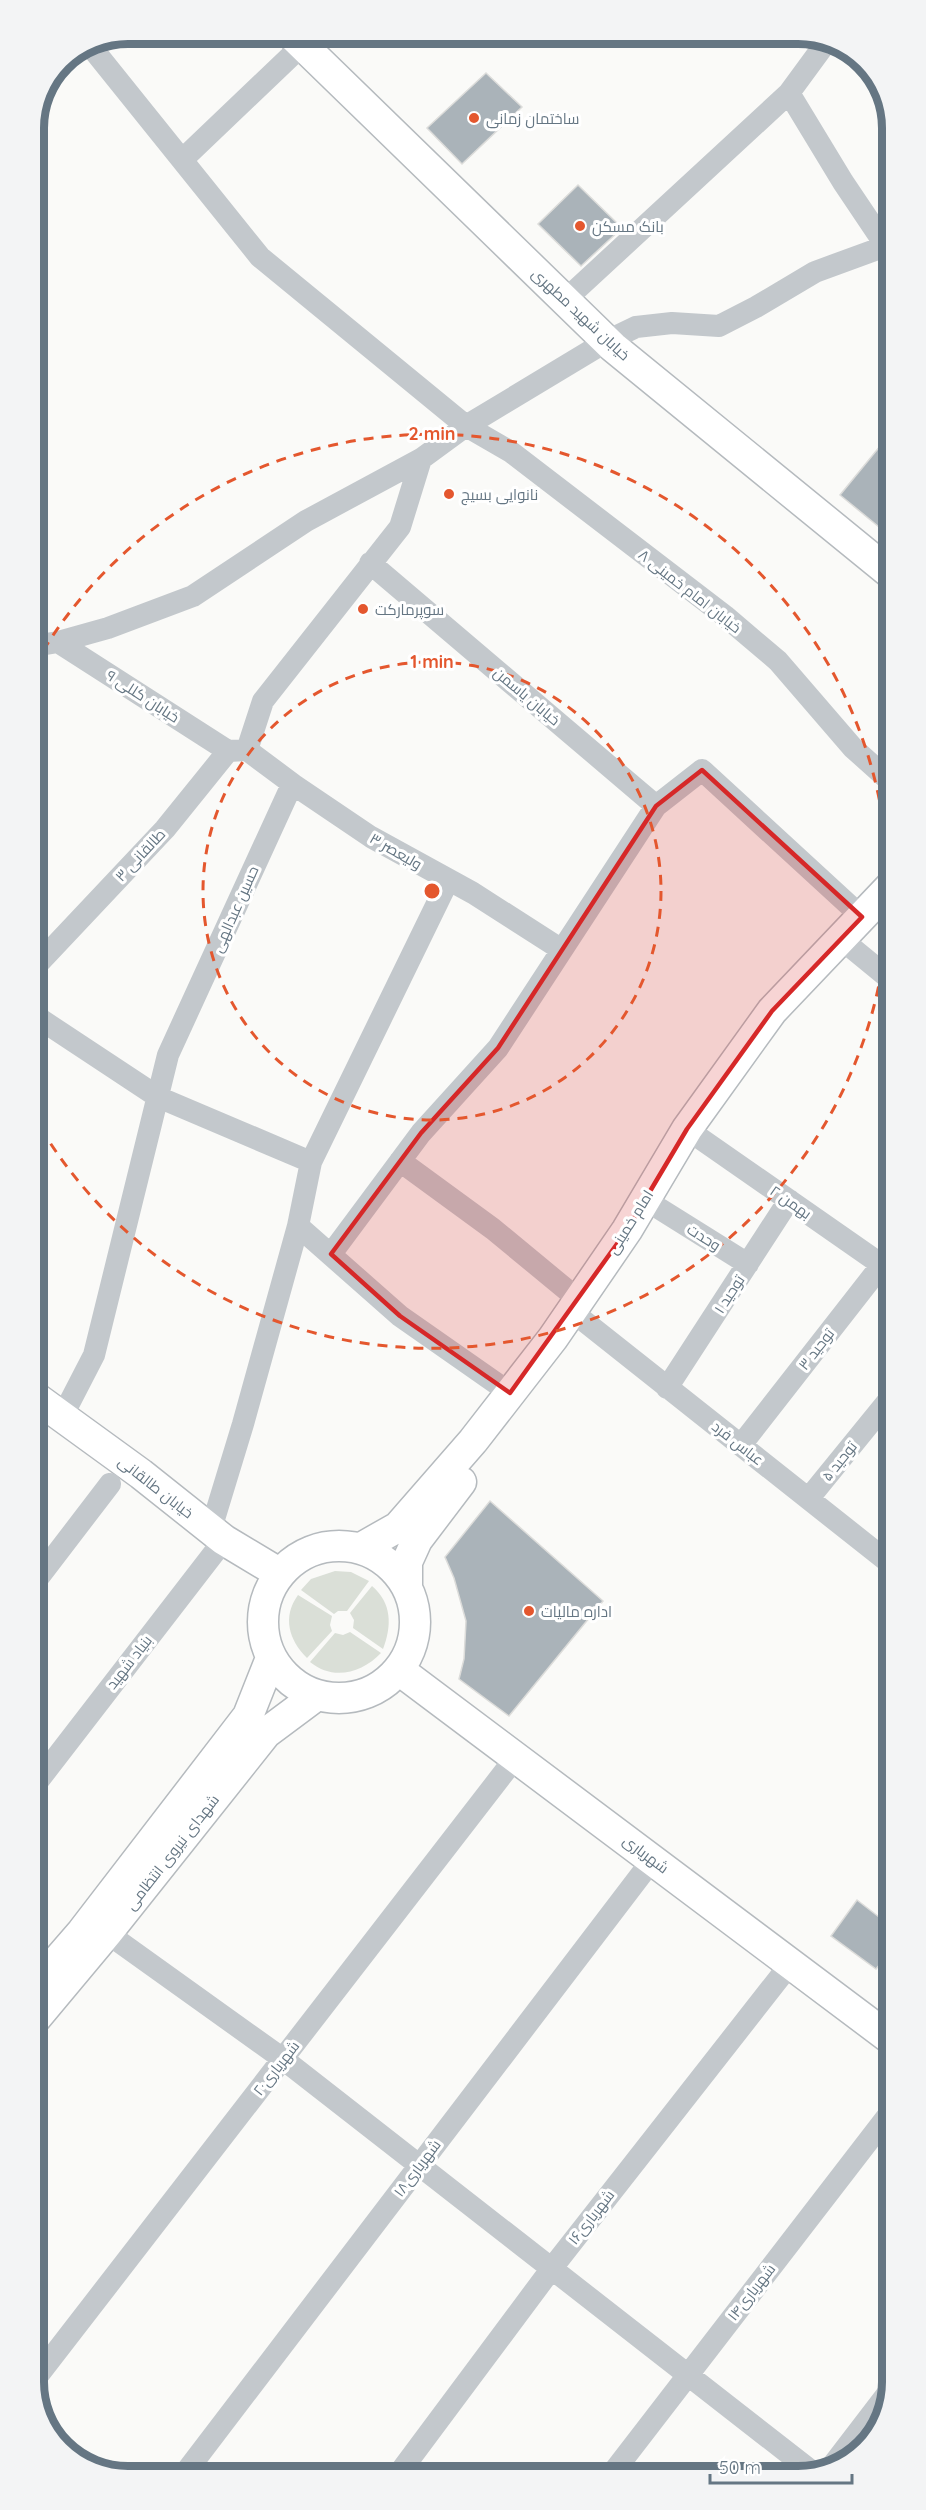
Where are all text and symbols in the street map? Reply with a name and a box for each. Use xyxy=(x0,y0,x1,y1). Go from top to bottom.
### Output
place label: ساختمان زمانی xyxy=(486,109,579,129)
marker: ساختمان زمانی xyxy=(467,111,481,125)
place label: بانک مسکن xyxy=(592,217,664,237)
marker: بانک مسکن xyxy=(573,219,587,233)
street label: خیابان شهید مطهری xyxy=(527,264,634,365)
text: 2 min xyxy=(409,422,455,445)
place label: نانوایی بسیج xyxy=(461,485,538,506)
marker: نانوایی بسیج xyxy=(442,487,456,501)
street label: خیابان امام خمینی ۸ xyxy=(634,545,745,638)
place label: سوپرمارکت xyxy=(375,600,444,620)
marker: سوپرمارکت xyxy=(356,602,370,616)
text: 1 min xyxy=(410,650,454,673)
street label: خیابان یاسمن xyxy=(489,663,564,730)
street label: خیابان کللی ۹ xyxy=(102,665,183,728)
street label: طالقانی ۳ xyxy=(111,825,170,886)
street label: ولیعصر ۳ xyxy=(366,828,426,874)
street label: حسین عبدالهی xyxy=(207,863,263,956)
centre of rings xyxy=(422,881,442,901)
street label: بهمن ۲ xyxy=(766,1181,816,1224)
street label: امام خمینی xyxy=(603,1186,658,1258)
street label: وحدت xyxy=(684,1219,724,1255)
street label: توحید ۱ xyxy=(710,1271,748,1317)
street label: توحید ۳ xyxy=(794,1324,838,1374)
street label: عباس فرد xyxy=(708,1417,768,1470)
street label: توحید ۵ xyxy=(817,1437,861,1485)
street label: خیابان طالقانی xyxy=(114,1452,198,1523)
place label: اداره مالیات xyxy=(541,1602,612,1621)
marker: اداره مالیات xyxy=(522,1604,536,1618)
street label: بنیاد شهید xyxy=(102,1631,157,1693)
street label: شهدای نیروی انتظامی xyxy=(121,1790,224,1914)
street label: شهریاری xyxy=(619,1831,673,1878)
street label: شهریاری۲۰ xyxy=(249,2037,304,2100)
street label: شهریاری۱۸ xyxy=(389,2136,445,2201)
street label: شهریاری۱۶ xyxy=(564,2186,619,2249)
street label: شهریاری۱۴ xyxy=(723,2260,780,2325)
scale bar xyxy=(710,2447,852,2485)
text: 50 m xyxy=(719,2456,761,2479)

